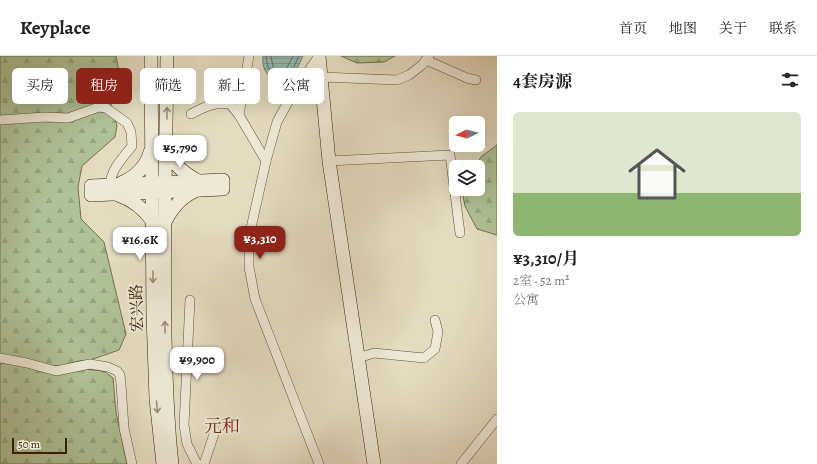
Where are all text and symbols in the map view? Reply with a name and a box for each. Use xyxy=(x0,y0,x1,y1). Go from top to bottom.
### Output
text: Keyplace xyxy=(20,15,90,41)
text: 首页 xyxy=(619,19,647,38)
text: 地图 xyxy=(669,19,697,38)
text: 关于 xyxy=(719,19,747,38)
text: 联系 xyxy=(769,19,797,38)
chip: 买房 xyxy=(12,68,68,104)
chip: 租房 xyxy=(76,68,132,104)
chip: 筛选 xyxy=(140,68,196,104)
chip: 新上 xyxy=(204,68,260,104)
chip: 公寓 xyxy=(268,68,324,104)
icon: filters xyxy=(779,69,801,91)
text: 4套房源 xyxy=(513,70,572,93)
one-way arrow xyxy=(163,107,171,120)
north arrow xyxy=(449,116,485,152)
map controls xyxy=(449,116,485,196)
pin: ¥5,790 xyxy=(147,135,213,169)
icon: home xyxy=(621,138,693,210)
text: ¥5,790 xyxy=(163,139,197,156)
button: layers xyxy=(449,160,485,196)
pin: ¥3,310 xyxy=(227,226,293,260)
pin: ¥16.6K xyxy=(107,227,173,261)
text: ¥3,310 xyxy=(243,230,277,247)
text: ¥16.6K xyxy=(122,231,158,248)
text: ¥3,310/月 xyxy=(513,247,579,270)
one-way arrow xyxy=(149,270,157,283)
text: 2室 · 52 m² xyxy=(513,272,569,289)
street label: 宏兴路 xyxy=(126,284,148,332)
text: 公寓 xyxy=(513,291,539,308)
one-way arrow xyxy=(161,321,169,334)
pin: ¥9,900 xyxy=(164,347,230,381)
text: ¥9,900 xyxy=(179,351,215,368)
one-way arrow xyxy=(153,400,161,413)
district label: 元和 xyxy=(204,414,240,438)
scale bar xyxy=(12,436,67,455)
text: 50 m xyxy=(18,437,40,452)

